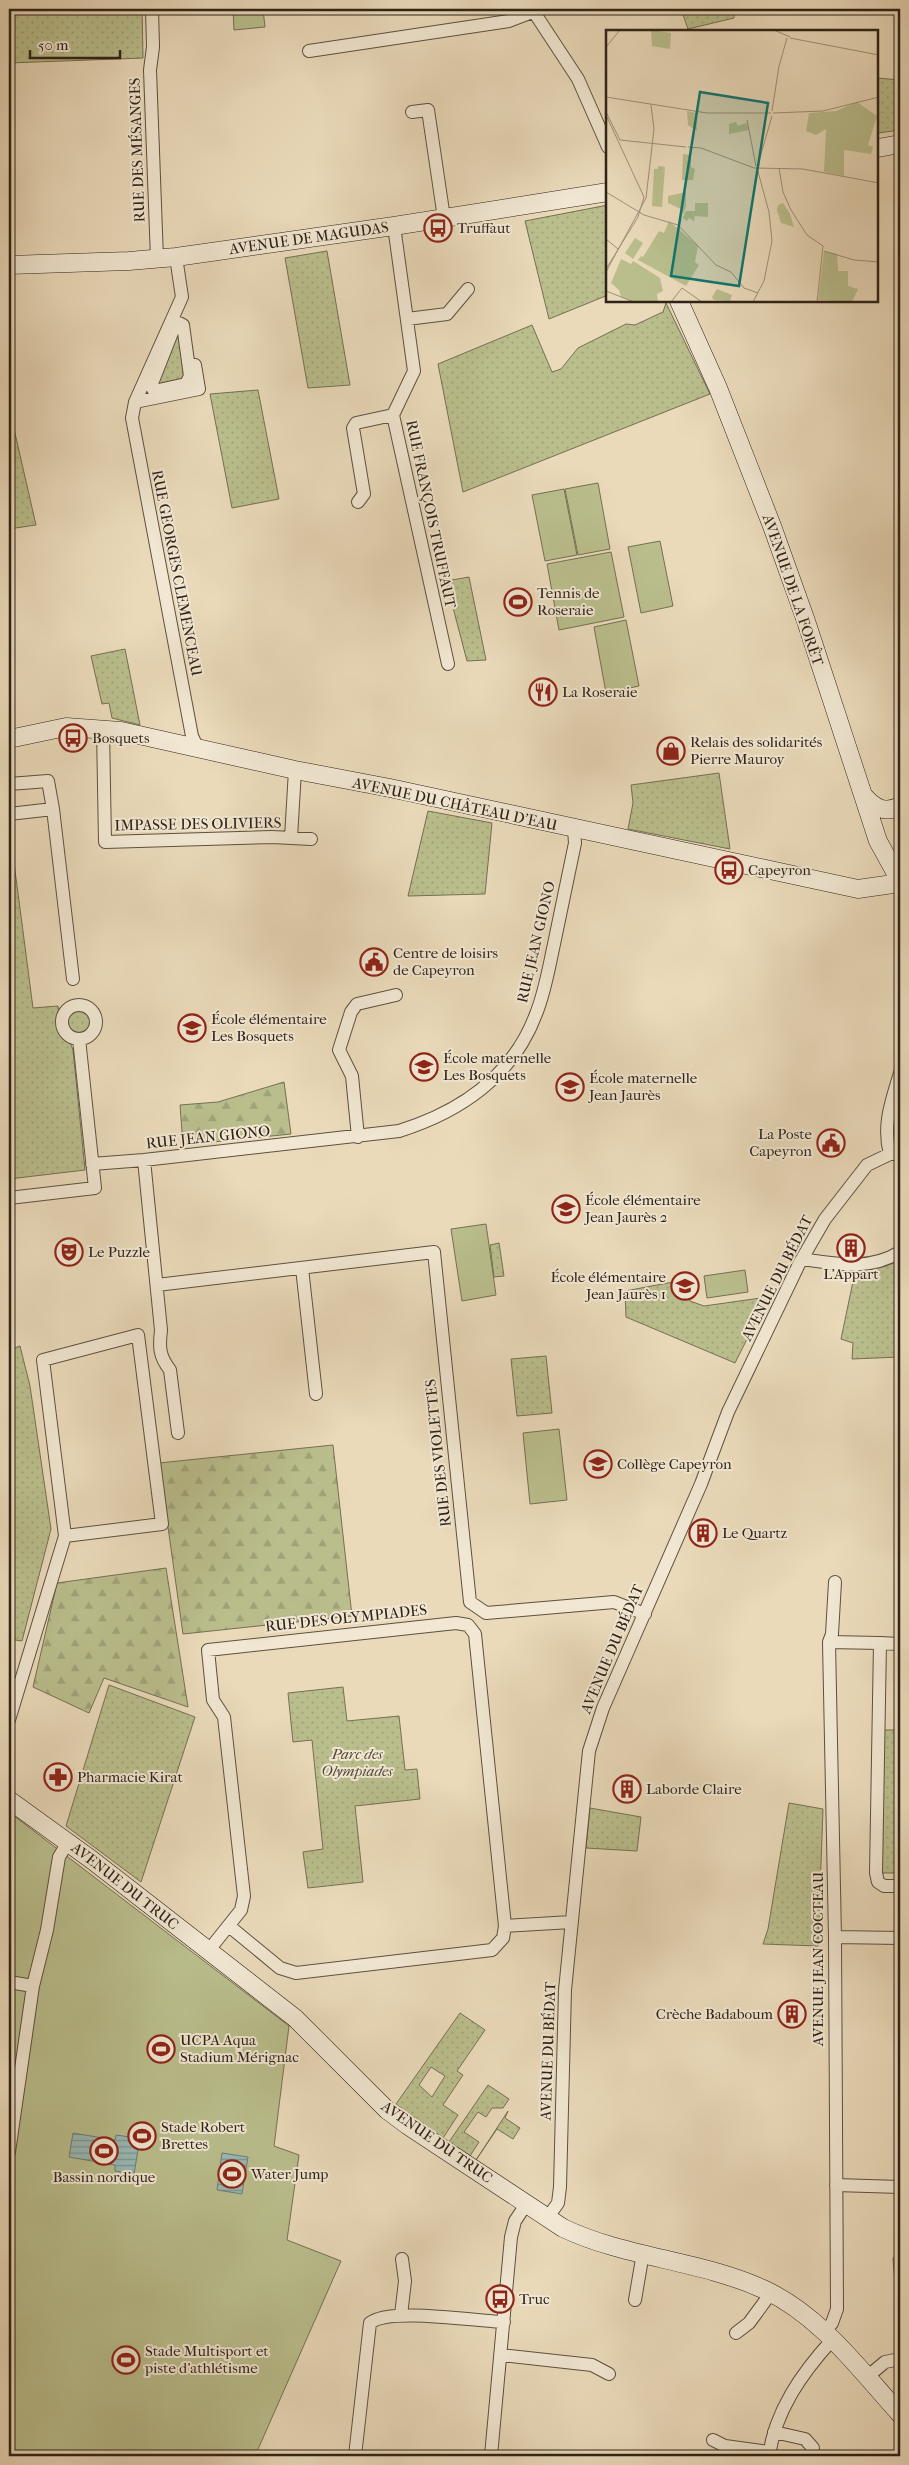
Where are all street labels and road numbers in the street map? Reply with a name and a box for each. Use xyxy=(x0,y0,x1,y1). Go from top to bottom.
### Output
street label: RUE DES MÉSANGES xyxy=(125,77,149,223)
street label: AVENUE DE MAGUDAS xyxy=(227,218,390,258)
street label: RUE FRANÇOIS TRUFFAUT xyxy=(402,418,460,611)
street label: RUE GEORGES CLEMENCEAU xyxy=(148,468,206,678)
street label: AVENUE DE LA FORÊT xyxy=(758,511,828,669)
street label: AVENUE DU CHÂTEAU D'EAU xyxy=(350,773,559,835)
street label: IMPASSE DES OLIVIERS xyxy=(114,814,282,834)
street label: RUE JEAN GIONO xyxy=(513,879,559,1005)
street label: RUE JEAN GIONO xyxy=(145,1122,271,1152)
street label: AVENUE DU BÉDAT xyxy=(737,1211,817,1345)
street label: RUE DES VIOLETTES xyxy=(421,1378,455,1528)
street label: AVENUE DU BÉDAT xyxy=(576,1581,648,1717)
street label: RUE DES OLYMPIADES xyxy=(264,1601,428,1635)
street label: AVENUE DU TRUC xyxy=(67,1838,182,1934)
street label: AVENUE JEAN COCTEAU xyxy=(809,1871,827,2047)
street label: AVENUE DU BÉDAT xyxy=(537,1980,559,2122)
street label: AVENUE DU TRUC xyxy=(377,2096,496,2187)

